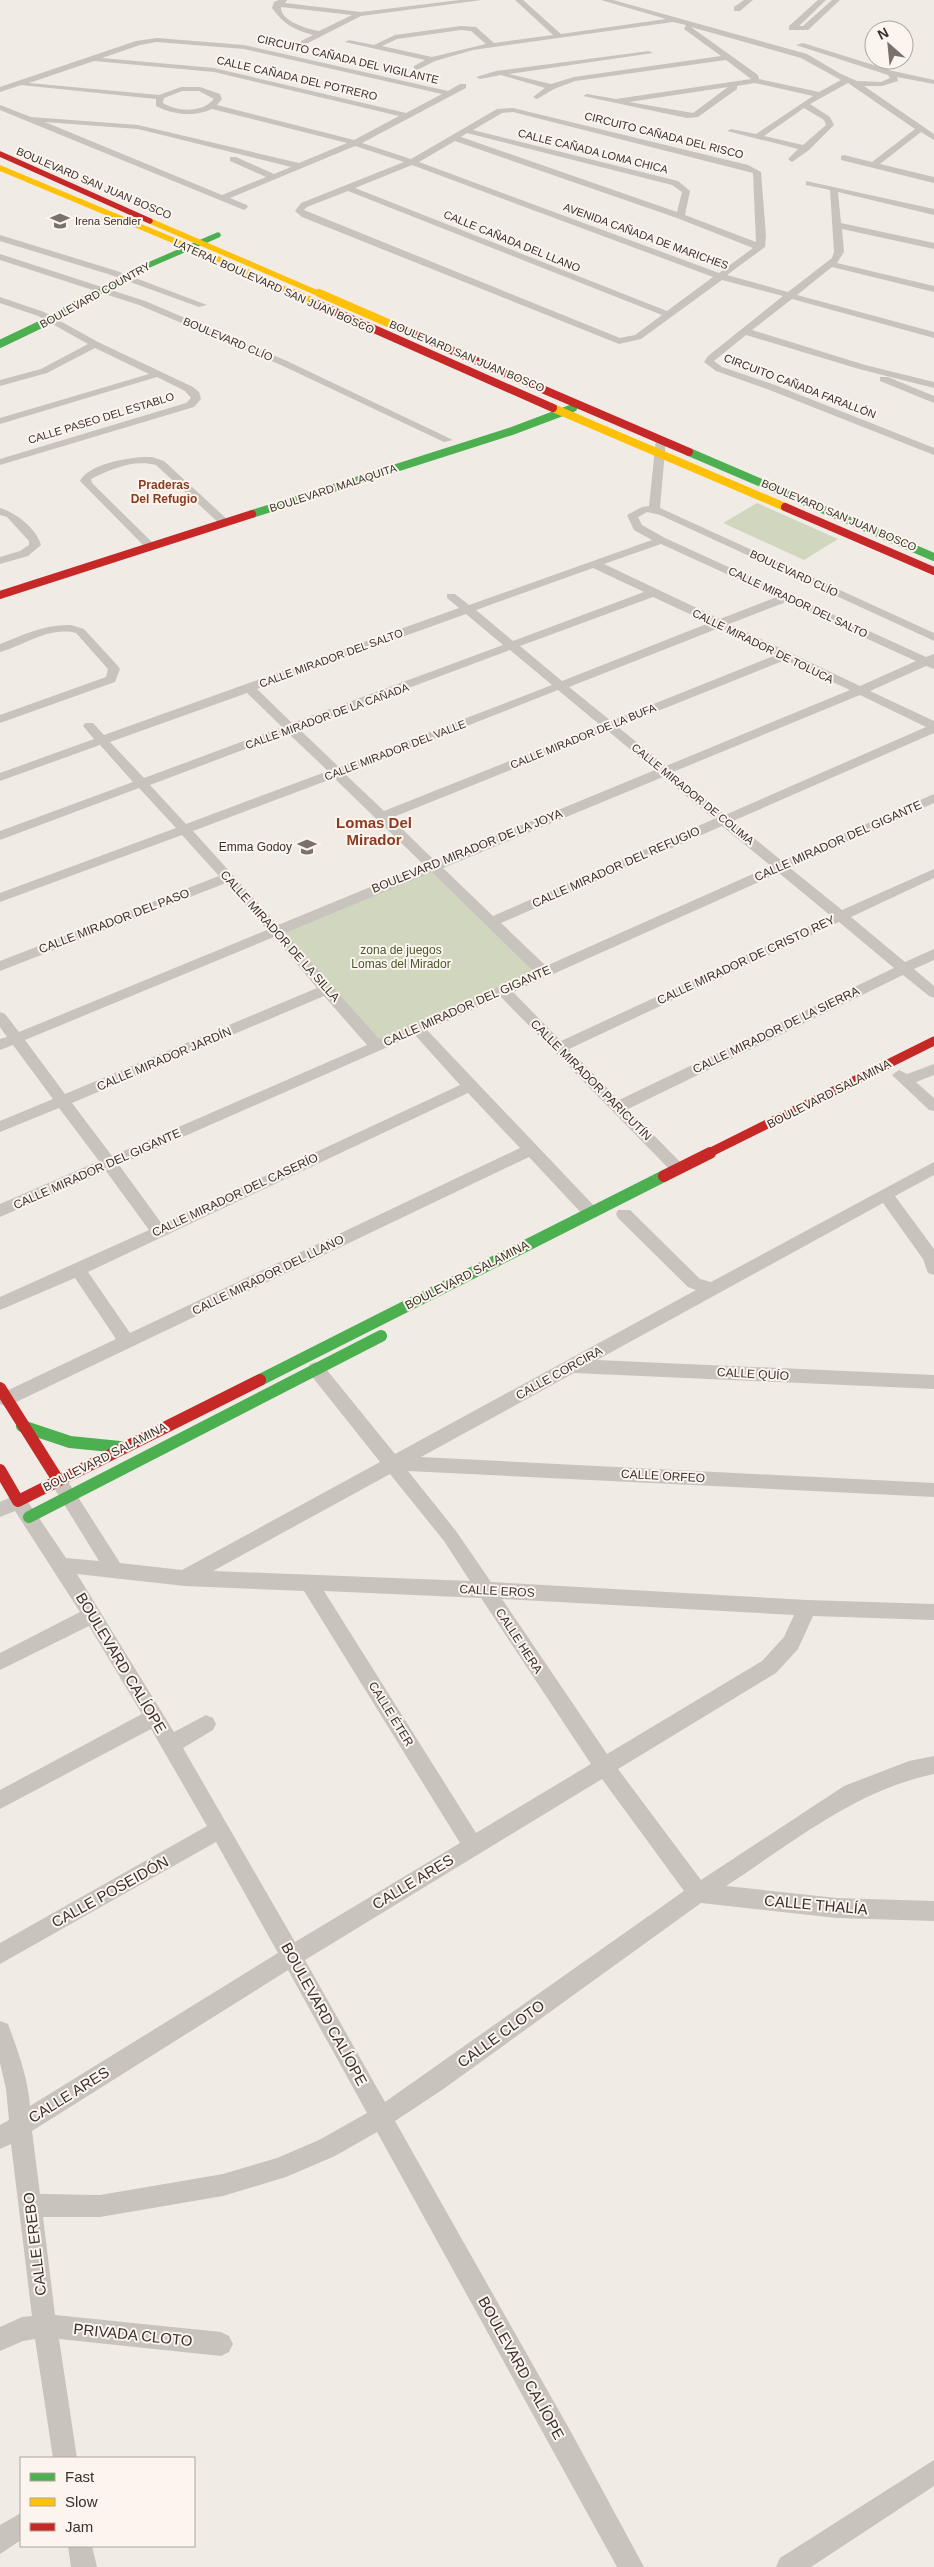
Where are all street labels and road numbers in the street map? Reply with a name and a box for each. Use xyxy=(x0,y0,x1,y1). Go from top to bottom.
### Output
street label: CIRCUITO CAÑADA DEL VIGILANTE xyxy=(256,32,440,86)
street label: CALLE CAÑADA DEL POTRERO xyxy=(215,54,379,102)
street label: CIRCUITO CAÑADA DEL RISCO xyxy=(583,109,745,161)
street label: CALLE CAÑADA LOMA CHICA xyxy=(517,127,670,176)
street label: BOULEVARD SAN JUAN BOSCO xyxy=(15,145,174,221)
street label: AVENIDA CAÑADA DE MARICHES xyxy=(562,200,730,272)
street label: CALLE CAÑADA DEL LLANO xyxy=(442,208,582,274)
street label: LATERAL BOULEVARD SAN JUAN BOSCO xyxy=(172,236,376,336)
street label: BOULEVARD COUNTRY xyxy=(38,259,153,330)
street label: BOULEVARD CLÍO xyxy=(182,315,275,363)
street label: BOULEVARD SAN JUAN BOSCO xyxy=(388,318,547,394)
street label: CIRCUITO CAÑADA FARALLÓN xyxy=(722,351,878,421)
street label: CALLE PASEO DEL ESTABLO xyxy=(27,390,176,446)
street label: BOULEVARD MALAQUITA xyxy=(268,462,399,514)
street label: BOULEVARD SAN JUAN BOSCO xyxy=(760,477,919,553)
street label: BOULEVARD CLÍO xyxy=(748,547,840,599)
street label: CALLE MIRADOR DEL SALTO xyxy=(727,564,870,640)
street label: CALLE MIRADOR DE TOLUCA xyxy=(691,607,836,686)
street label: CALLE MIRADOR DEL SALTO xyxy=(258,626,405,690)
street label: CALLE MIRADOR DE LA CAÑADA xyxy=(244,681,411,751)
street label: CALLE MIRADOR DE LA BUFA xyxy=(508,701,658,771)
street label: CALLE MIRADOR DEL VALLE xyxy=(323,717,467,783)
street label: CALLE MIRADOR DE COLIMA xyxy=(630,741,757,847)
street label: CALLE MIRADOR DEL GIGANTE xyxy=(752,798,924,884)
street label: BOULEVARD MIRADOR DE LA JOYA xyxy=(370,806,564,896)
street label: CALLE MIRADOR DEL REFUGIO xyxy=(530,824,702,910)
street label: CALLE MIRADOR DE LA SILLA xyxy=(217,868,343,1004)
street label: CALLE MIRADOR DEL PASO xyxy=(37,886,191,956)
street label: CALLE MIRADOR DE CRISTO REY xyxy=(655,913,837,1007)
street label: CALLE MIRADOR DEL GIGANTE xyxy=(381,963,553,1049)
street label: CALLE MIRADOR DE LA SIERRA xyxy=(691,984,861,1076)
street label: CALLE MIRADOR PARICUTÍN xyxy=(528,1016,655,1143)
street label: CALLE MIRADOR JARDÍN xyxy=(94,1023,233,1094)
street label: BOULEVARD SALAMINA xyxy=(765,1057,893,1131)
street label: CALLE MIRADOR DEL GIGANTE xyxy=(11,1126,183,1212)
street label: CALLE MIRADOR DEL CASERÍO xyxy=(149,1149,320,1240)
street label: CALLE MIRADOR DEL LLANO xyxy=(190,1232,346,1318)
street label: BOULEVARD SALAMINA xyxy=(403,1238,531,1312)
street label: CALLE CORCIRA xyxy=(513,1343,605,1403)
street label: CALLE QUÍO xyxy=(717,1364,789,1383)
street label: BOULEVARD SALAMINA xyxy=(41,1420,169,1494)
street label: CALLE ORFEO xyxy=(621,1467,705,1485)
street label: CALLE EROS xyxy=(459,1582,535,1600)
street label: BOULEVARD CALÍOPE xyxy=(73,1590,170,1736)
street label: CALLE HERA xyxy=(493,1606,545,1676)
street label: CALLE ÉTER xyxy=(366,1679,417,1749)
street label: CALLE ARES xyxy=(369,1851,456,1912)
street label: CALLE POSEIDÓN xyxy=(48,1852,171,1931)
street label: CALLE THALÍA xyxy=(764,1892,869,1917)
street label: BOULEVARD CALÍOPE xyxy=(278,1939,371,2088)
street label: CALLE CLOTO xyxy=(454,1996,547,2071)
street label: CALLE ARES xyxy=(25,2063,112,2126)
street label: CALLE EREBO xyxy=(20,2191,49,2297)
street label: BOULEVARD CALÍOPE xyxy=(475,2293,568,2442)
street label: PRIVADA CLOTO xyxy=(73,2320,193,2349)

